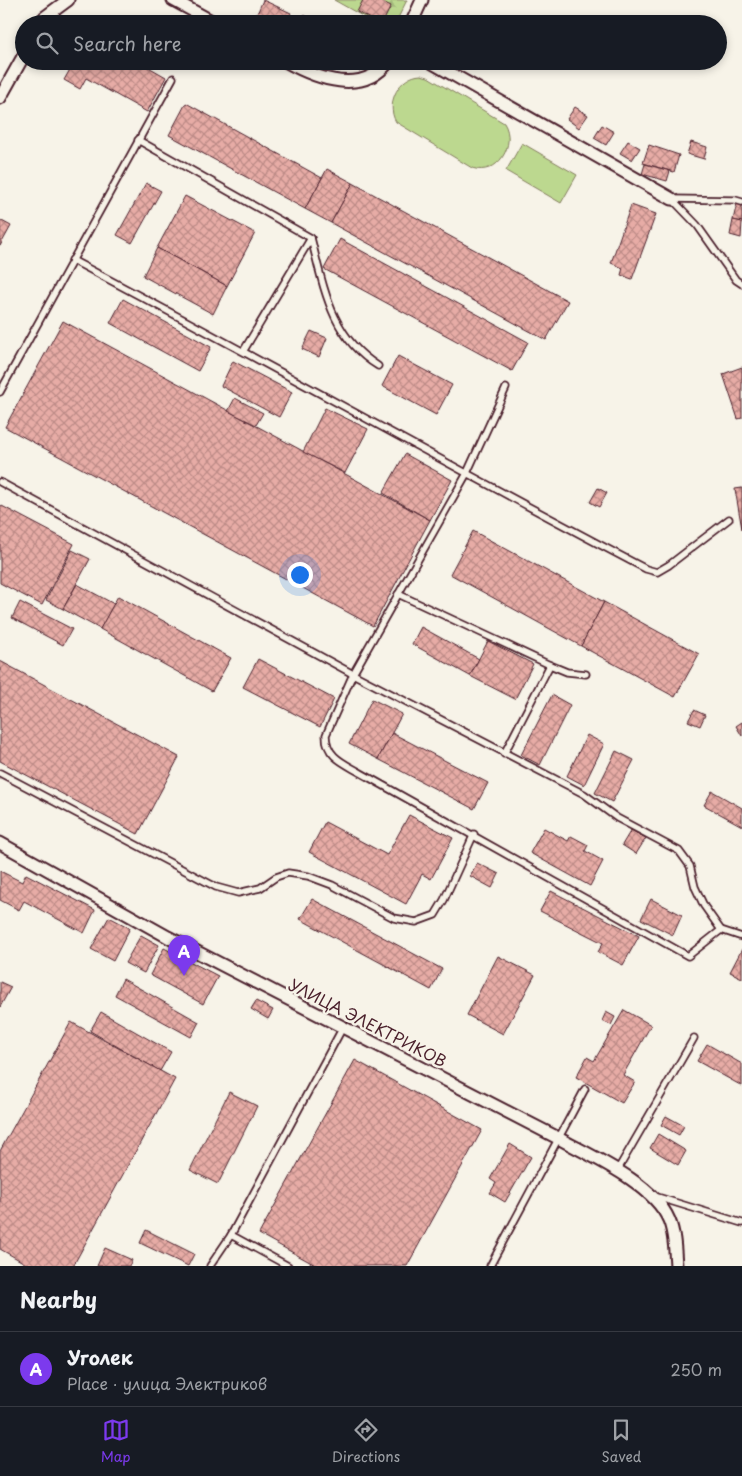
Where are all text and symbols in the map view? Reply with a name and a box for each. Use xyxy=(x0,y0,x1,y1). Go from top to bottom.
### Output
search box xyxy=(15,15,727,70)
icon: search xyxy=(33,29,61,57)
text: Search here xyxy=(73,29,182,57)
your location xyxy=(287,562,313,588)
pin: A xyxy=(168,935,200,976)
street label: УЛИЦА ЭЛЕКТРИКОВ xyxy=(285,972,451,1072)
text: Nearby xyxy=(20,1283,97,1315)
text: Уголек xyxy=(67,1343,133,1371)
text: A xyxy=(30,1357,42,1381)
text: 250 m xyxy=(671,1357,722,1381)
text: Place · улица Электриков xyxy=(67,1371,267,1395)
tab: Map xyxy=(101,1416,131,1467)
tab: Directions xyxy=(332,1416,400,1467)
tab: Saved xyxy=(602,1416,641,1467)

